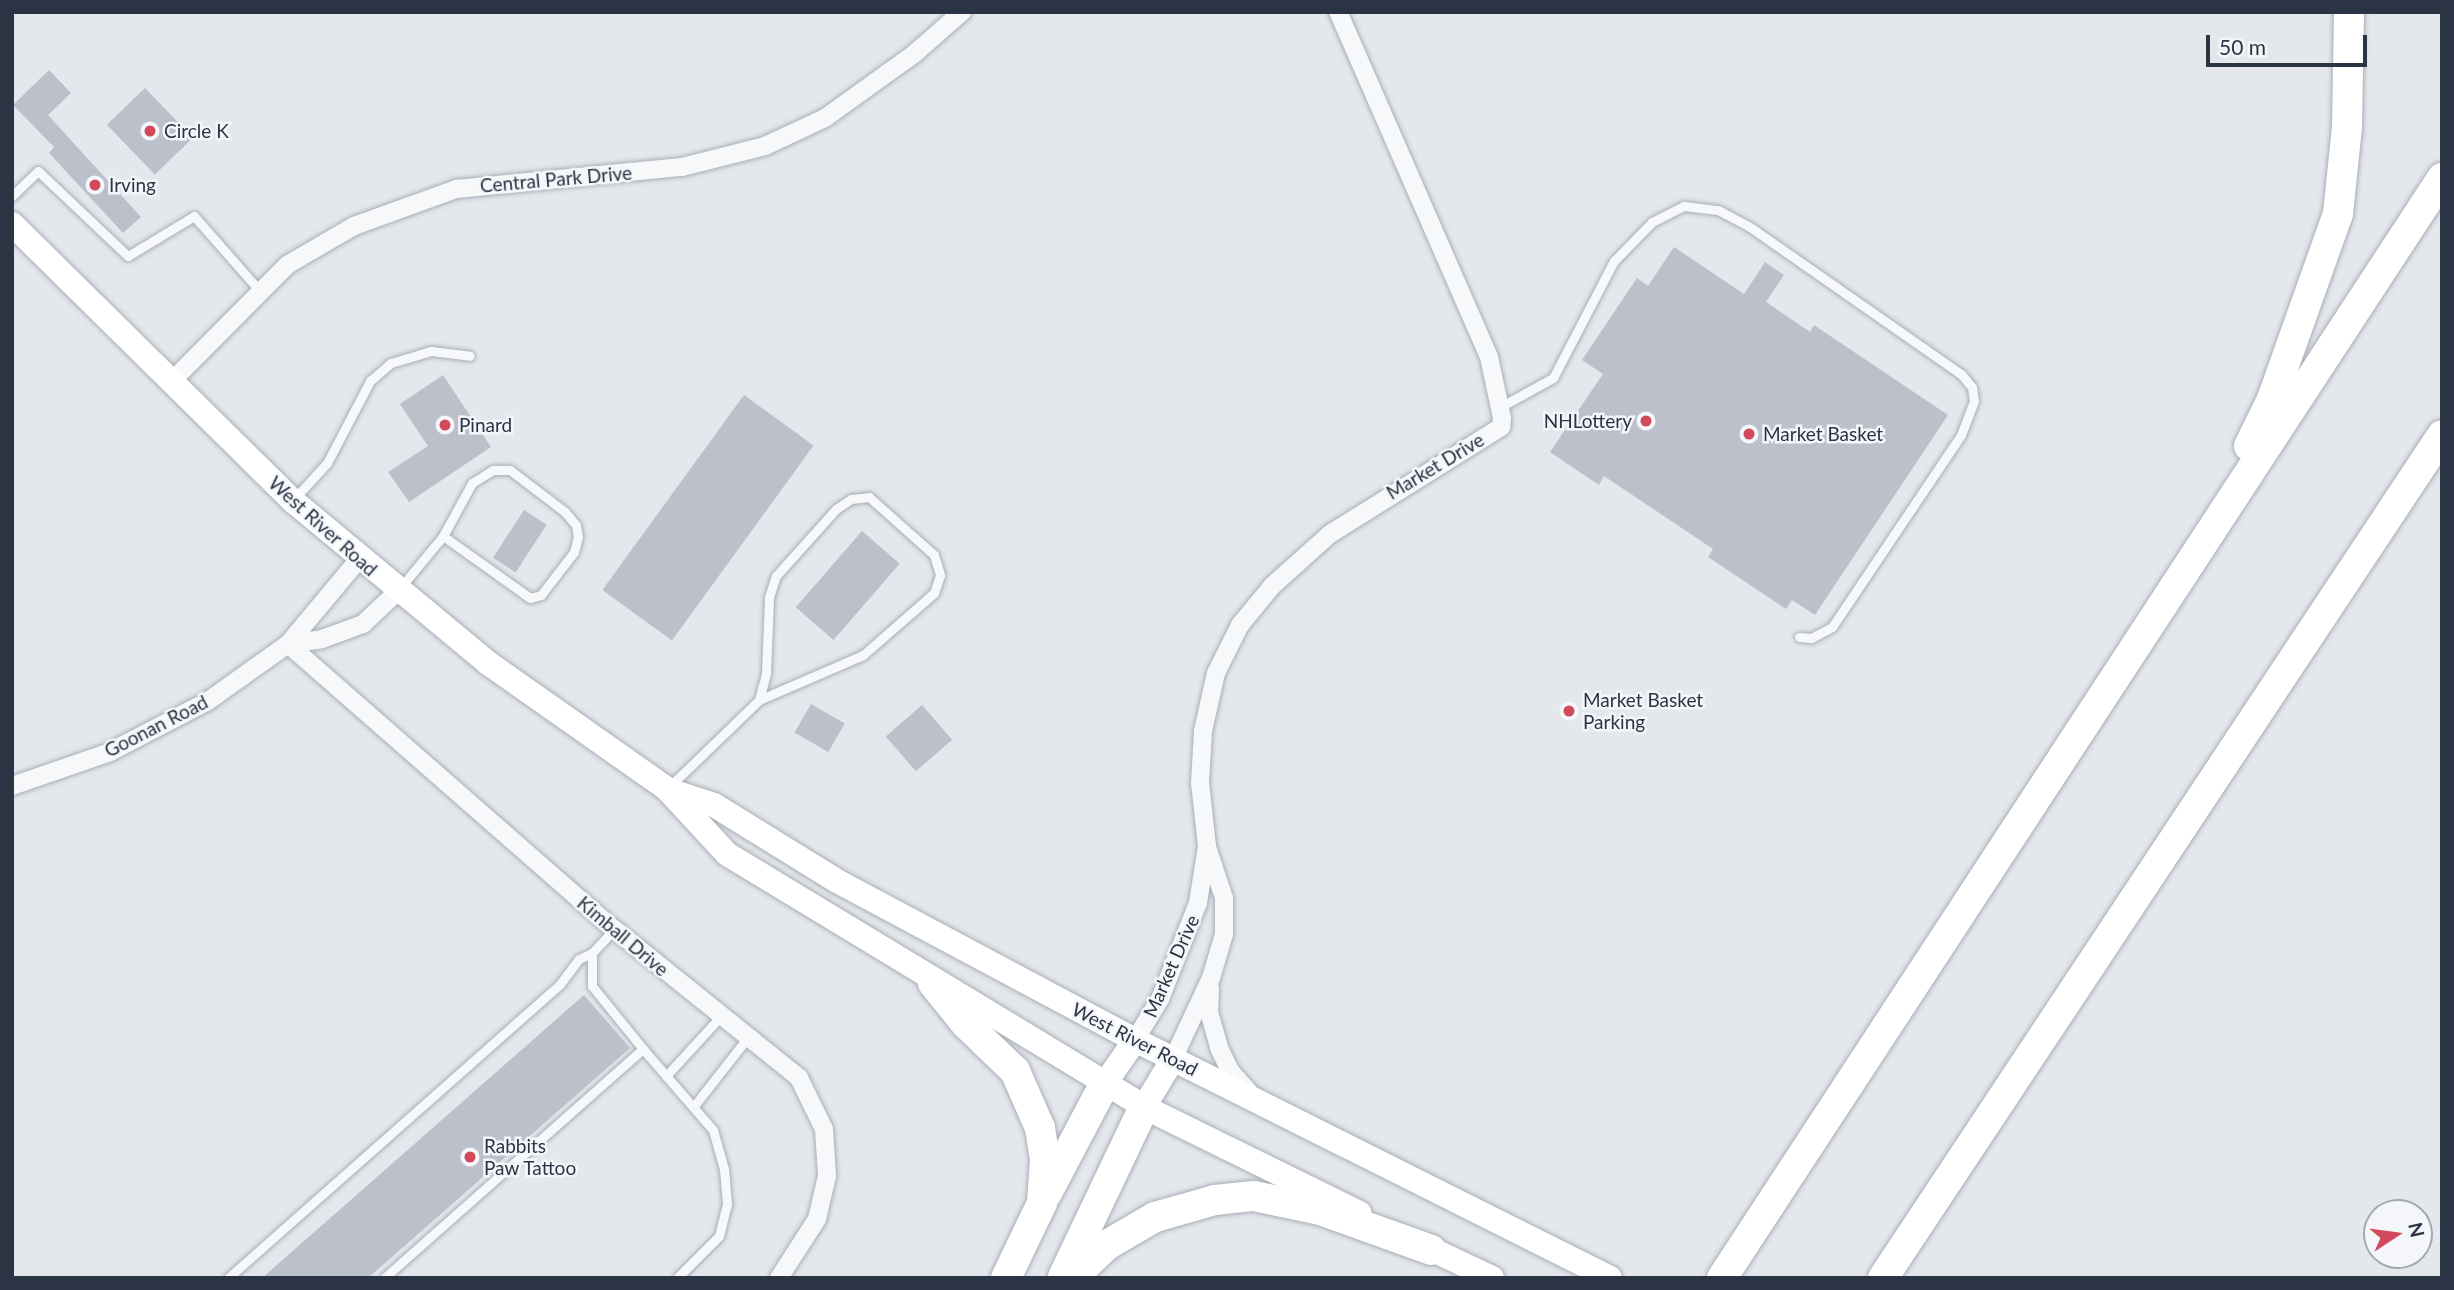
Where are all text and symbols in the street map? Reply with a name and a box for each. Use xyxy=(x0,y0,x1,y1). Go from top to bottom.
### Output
scale bar xyxy=(2209,21,2370,65)
text: 50 m xyxy=(2219,34,2266,59)
place label: Circle K xyxy=(164,120,229,142)
marker: Circle K xyxy=(142,123,158,139)
street label: Central Park Drive xyxy=(479,161,633,197)
place label: Irving xyxy=(109,174,156,196)
marker: Irving xyxy=(87,177,103,193)
place label: NHLottery xyxy=(1544,410,1632,432)
marker: NHLottery xyxy=(1638,413,1654,429)
place label: Pinard xyxy=(459,414,512,436)
marker: Pinard xyxy=(437,417,453,433)
place label: Market Basket xyxy=(1763,423,1883,445)
marker: Market Basket xyxy=(1741,426,1757,442)
street label: Market Drive xyxy=(1382,428,1488,504)
street label: West River Road xyxy=(264,471,382,581)
place label: Market Basket Parking xyxy=(1583,689,1703,733)
street label: Goonan Road xyxy=(100,690,212,762)
marker: Market Basket Parking xyxy=(1561,703,1577,719)
street label: Kimball Drive xyxy=(573,891,673,981)
street label: Market Drive xyxy=(1138,911,1204,1021)
street label: West River Road xyxy=(1068,997,1202,1081)
place label: Rabbits Paw Tattoo xyxy=(484,1135,577,1179)
marker: Rabbits Paw Tattoo xyxy=(462,1149,478,1165)
north arrow xyxy=(2363,1199,2433,1269)
text: N xyxy=(2404,1220,2430,1239)

